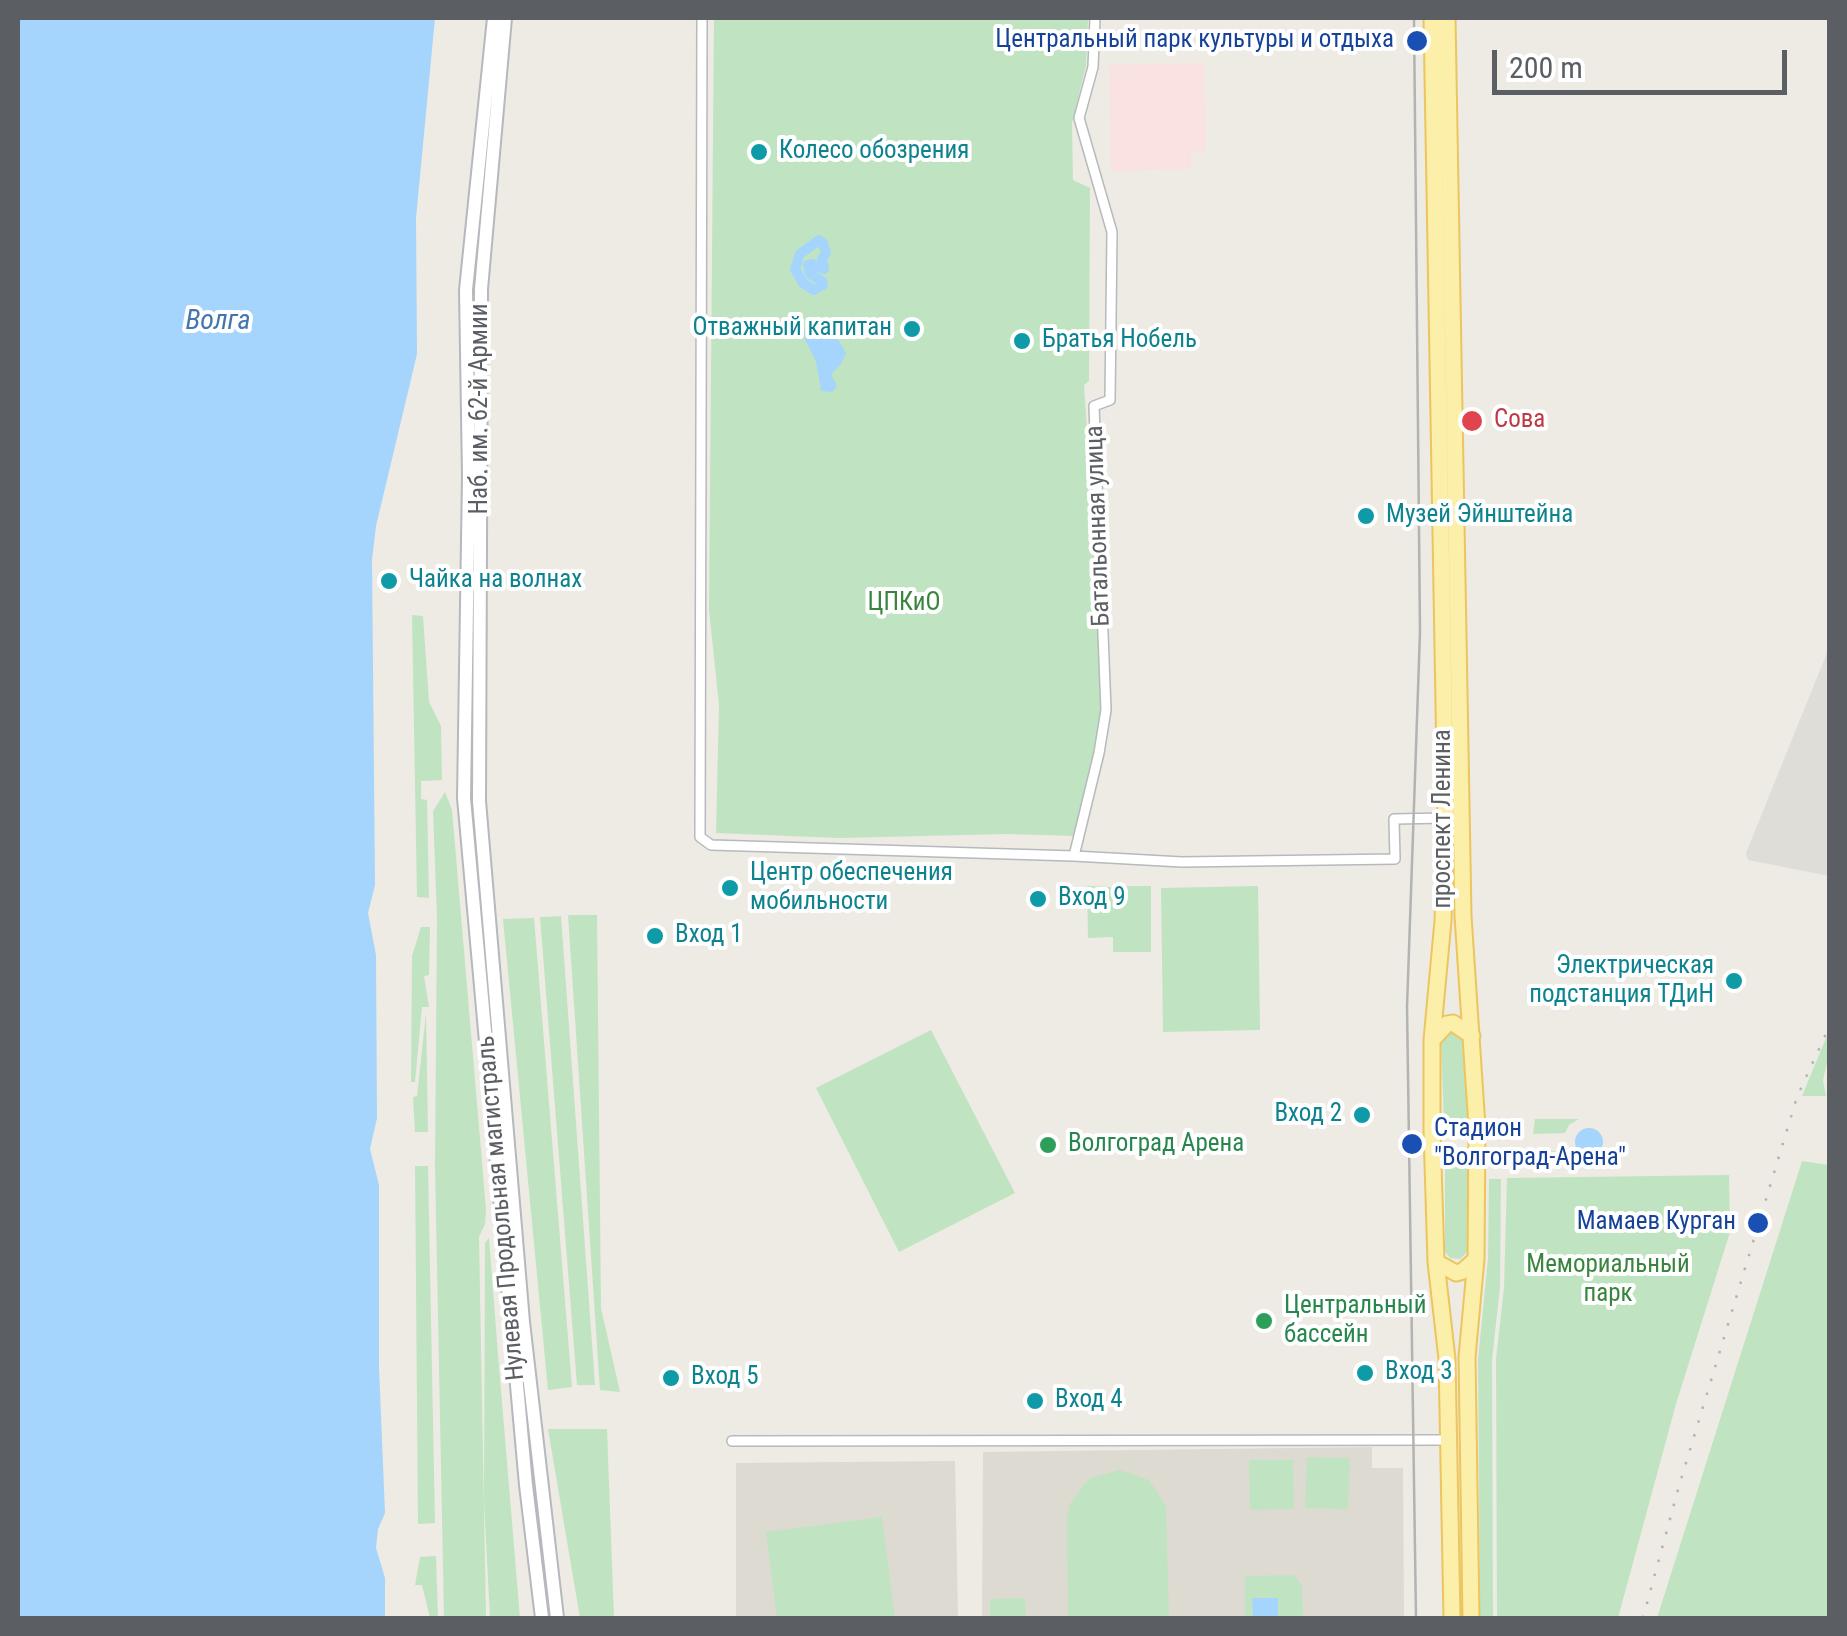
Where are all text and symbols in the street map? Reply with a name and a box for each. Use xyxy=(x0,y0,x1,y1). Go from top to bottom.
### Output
place label: Центральный парк культуры и отдыха xyxy=(995,26,1394,56)
marker: Центральный парк культуры и отдыха xyxy=(1404,28,1430,54)
scale bar xyxy=(1497,30,1792,92)
text: 200 m xyxy=(1509,50,1583,85)
place label: Колесо обозрения xyxy=(779,137,969,167)
marker: Колесо обозрения xyxy=(748,141,770,163)
street label: Наб. им. 62-й Армии xyxy=(466,304,496,514)
water label: Волга xyxy=(185,305,251,339)
place label: Отважный капитан xyxy=(692,314,892,344)
marker: Отважный капитан xyxy=(901,318,923,340)
place label: Братья Нобель xyxy=(1042,326,1197,356)
marker: Братья Нобель xyxy=(1011,330,1033,352)
place label: Сова xyxy=(1494,406,1545,436)
marker: Сова xyxy=(1459,408,1485,434)
street label: Батальонная улица xyxy=(1081,425,1117,627)
place label: Музей Эйнштейна xyxy=(1386,501,1573,531)
marker: Музей Эйнштейна xyxy=(1355,505,1377,527)
place label: Чайка на волнах xyxy=(409,566,582,596)
marker: Чайка на волнах xyxy=(378,570,400,592)
park label: ЦПКиО xyxy=(868,589,940,619)
street label: проспект Ленина xyxy=(1429,729,1459,909)
place label: Центр обеспечения мобильности xyxy=(750,859,953,918)
marker: Центр обеспечения мобильности xyxy=(719,877,741,899)
place label: Вход 9 xyxy=(1058,884,1126,914)
marker: Вход 9 xyxy=(1027,888,1049,910)
place label: Вход 1 xyxy=(675,921,743,951)
marker: Вход 1 xyxy=(644,925,666,947)
place label: Электрическая подстанция ТДиН xyxy=(1529,952,1714,1011)
marker: Электрическая подстанция ТДиН xyxy=(1723,970,1745,992)
street label: Нулевая Продольная магистраль xyxy=(472,1034,532,1382)
place label: Вход 2 xyxy=(1274,1100,1342,1130)
marker: Вход 2 xyxy=(1351,1104,1373,1126)
place label: Стадион "Волгоград-Арена" xyxy=(1434,1115,1626,1174)
place label: Волгоград Арена xyxy=(1068,1130,1244,1160)
marker: Стадион "Волгоград-Арена" xyxy=(1399,1131,1425,1157)
marker: Волгоград Арена xyxy=(1037,1134,1059,1156)
place label: Мамаев Курган xyxy=(1577,1208,1736,1238)
marker: Мамаев Курган xyxy=(1745,1210,1771,1236)
park label: Мемориальный парк xyxy=(1526,1251,1690,1310)
place label: Центральный бассейн xyxy=(1284,1292,1427,1351)
marker: Центральный бассейн xyxy=(1253,1310,1275,1332)
place label: Вход 3 xyxy=(1385,1358,1453,1388)
marker: Вход 3 xyxy=(1354,1362,1376,1384)
place label: Вход 5 xyxy=(691,1363,759,1393)
marker: Вход 5 xyxy=(660,1367,682,1389)
place label: Вход 4 xyxy=(1055,1386,1123,1416)
marker: Вход 4 xyxy=(1024,1390,1046,1412)

